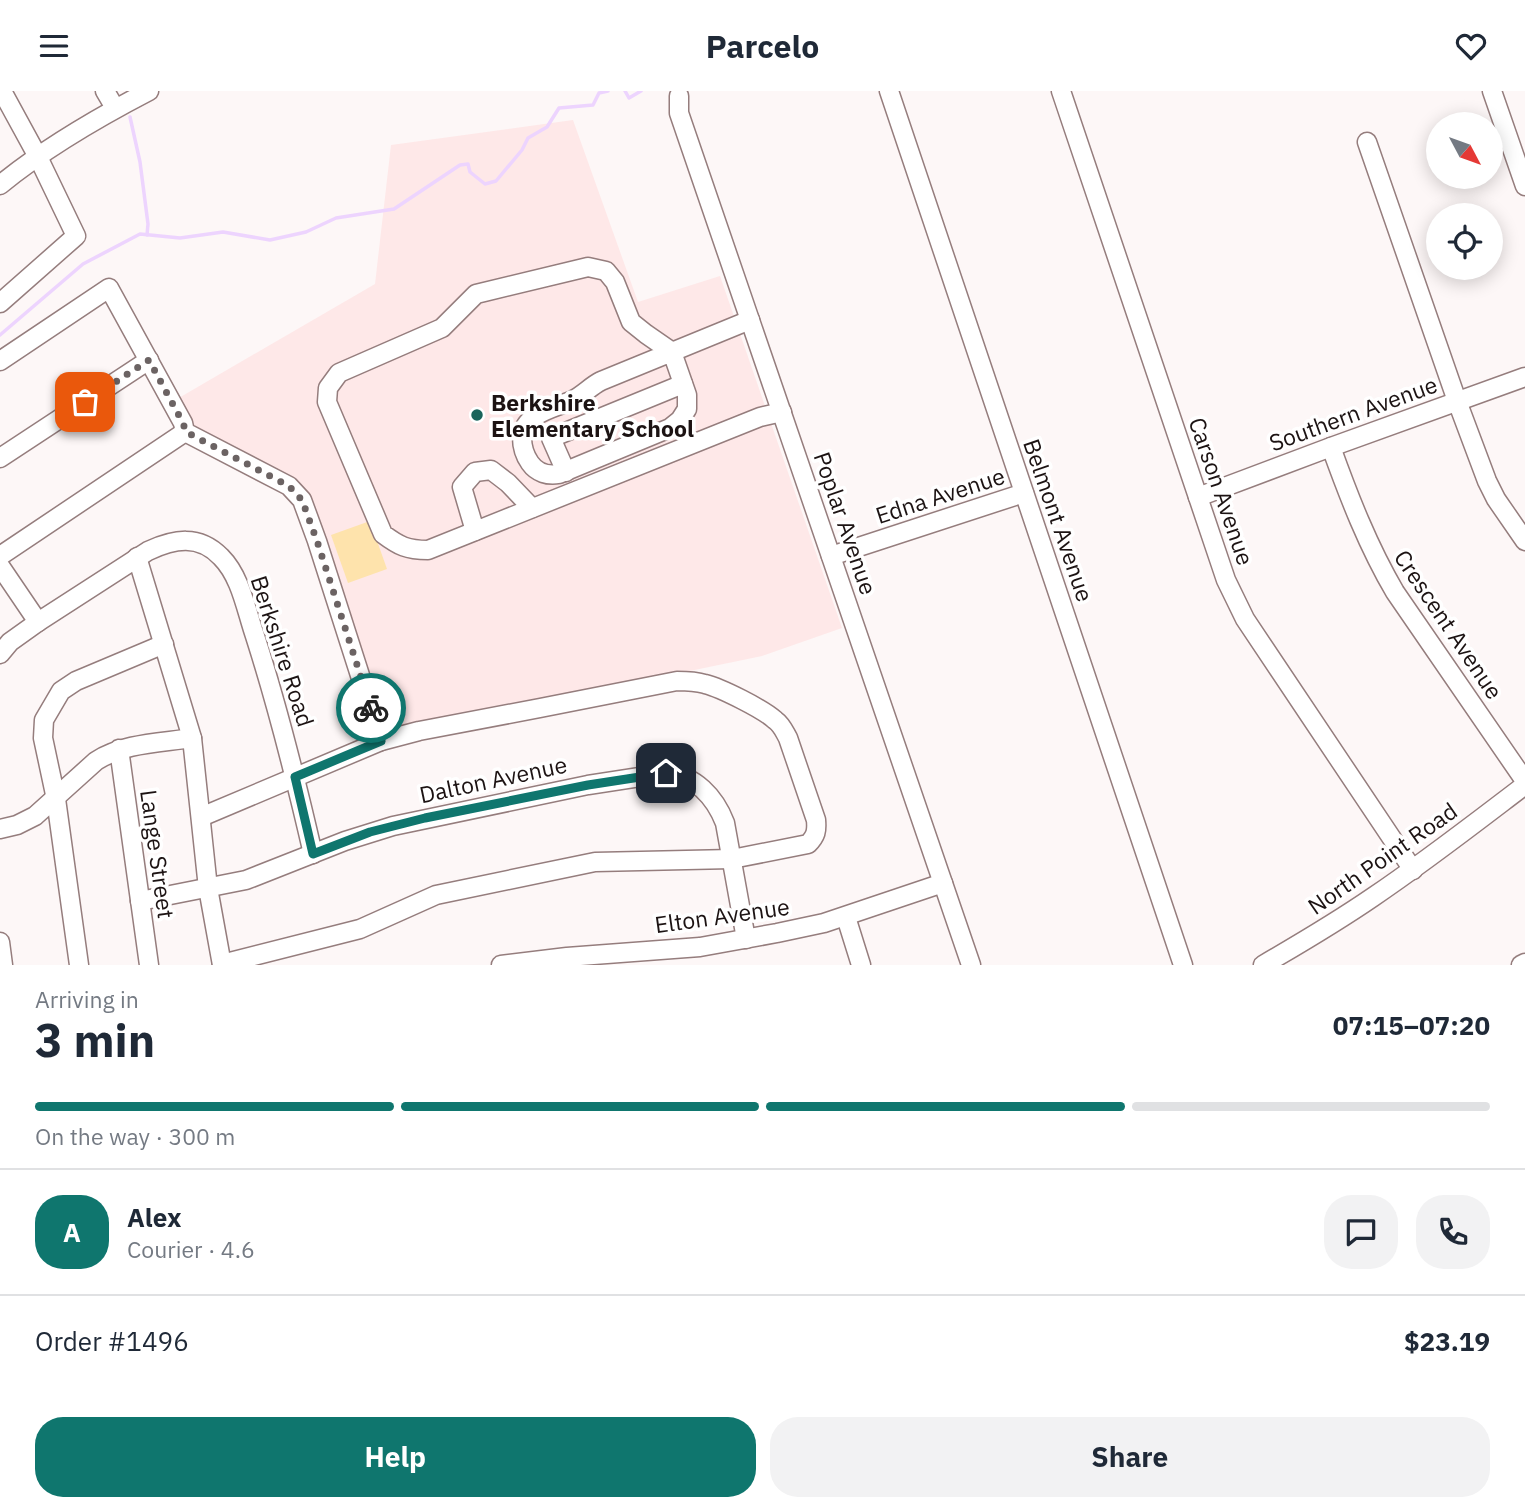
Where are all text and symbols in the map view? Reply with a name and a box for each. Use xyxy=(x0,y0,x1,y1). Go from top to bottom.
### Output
text: Parcelo xyxy=(706,25,819,67)
icon: menu xyxy=(35,27,73,65)
icon: heart xyxy=(1452,27,1490,65)
north arrow xyxy=(1426,112,1503,189)
map controls xyxy=(1426,112,1503,280)
button: locate xyxy=(1426,203,1503,280)
street label: Southern Avenue xyxy=(1265,369,1441,457)
pin xyxy=(55,372,115,432)
icon: bag xyxy=(66,383,104,421)
place label: Berkshire Elementary School xyxy=(491,387,694,443)
marker: Berkshire Elementary School xyxy=(469,407,485,423)
street label: Carson Avenue xyxy=(1183,413,1261,569)
street label: Belmont Avenue xyxy=(1017,435,1101,605)
street label: Poplar Avenue xyxy=(808,448,884,598)
street label: Edna Avenue xyxy=(872,460,1008,530)
street label: Crescent Avenue xyxy=(1388,544,1510,704)
street label: Berkshire Road xyxy=(244,572,322,730)
courier xyxy=(336,673,406,743)
icon: bike xyxy=(352,689,390,727)
pin xyxy=(636,743,696,803)
street label: Dalton Avenue xyxy=(417,749,569,809)
icon: home xyxy=(647,754,685,792)
street label: Lange Street xyxy=(134,788,182,920)
street label: North Point Road xyxy=(1301,795,1463,921)
street label: Elton Avenue xyxy=(653,891,791,939)
text: Arriving in xyxy=(35,984,139,1014)
text: 07:15–07:20 xyxy=(1333,1008,1490,1042)
text: 3 min xyxy=(35,1010,155,1070)
text: On the way · 300 m xyxy=(35,1121,235,1151)
button: chat xyxy=(1324,1195,1398,1269)
button: phone xyxy=(1416,1195,1490,1269)
text: Alex xyxy=(127,1200,181,1234)
text: A xyxy=(63,1215,81,1249)
text: Courier · 4.6 xyxy=(127,1234,255,1264)
text: Order #1496 xyxy=(35,1324,189,1358)
text: $23.19 xyxy=(1404,1324,1490,1358)
button: Help xyxy=(35,1417,756,1497)
button: Share xyxy=(770,1417,1490,1497)

